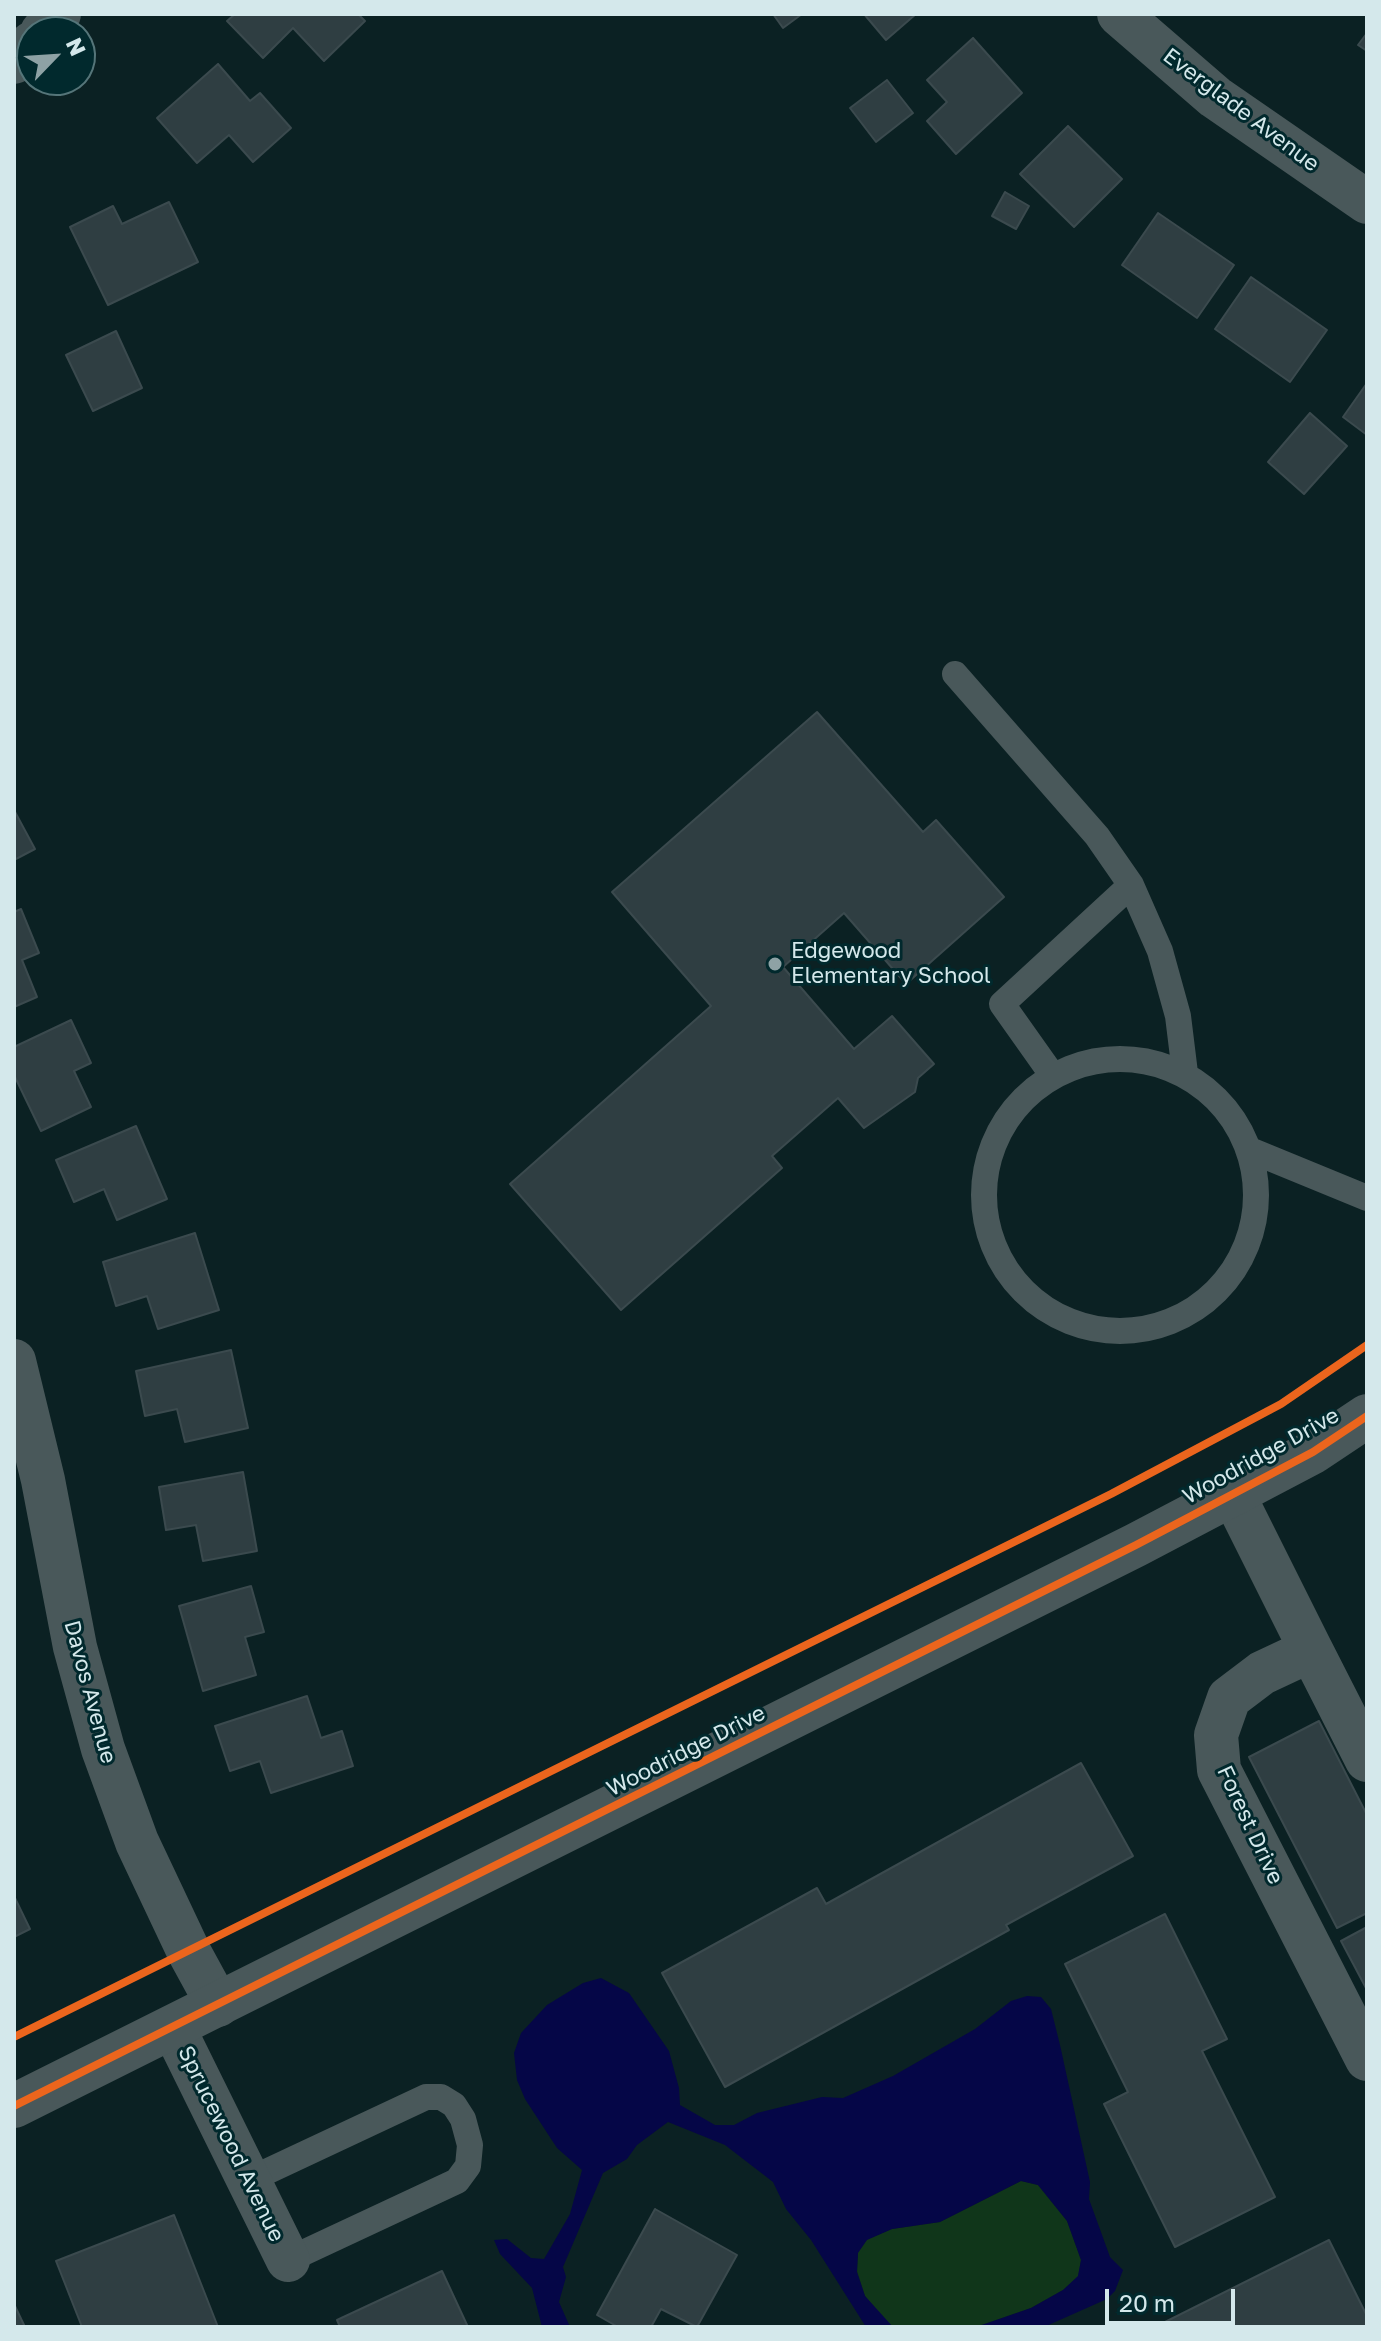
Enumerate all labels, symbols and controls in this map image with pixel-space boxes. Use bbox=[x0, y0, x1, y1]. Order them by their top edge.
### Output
north arrow bbox=[16, 16, 96, 96]
text: N bbox=[61, 33, 92, 60]
street label: Everglade Avenue bbox=[1158, 43, 1324, 177]
place label: Edgewood Elementary School bbox=[791, 938, 991, 990]
marker: Edgewood Elementary School bbox=[766, 955, 784, 973]
street label: Woodridge Drive bbox=[1178, 1402, 1344, 1510]
street label: Davos Avenue bbox=[58, 1617, 122, 1767]
street label: Woodridge Drive bbox=[602, 1700, 770, 1802]
street label: Forest Drive bbox=[1211, 1762, 1289, 1888]
street label: Sprucewood Avenue bbox=[172, 2042, 290, 2246]
scale bar bbox=[1109, 2273, 1239, 2323]
text: 20 m bbox=[1119, 2288, 1175, 2317]

